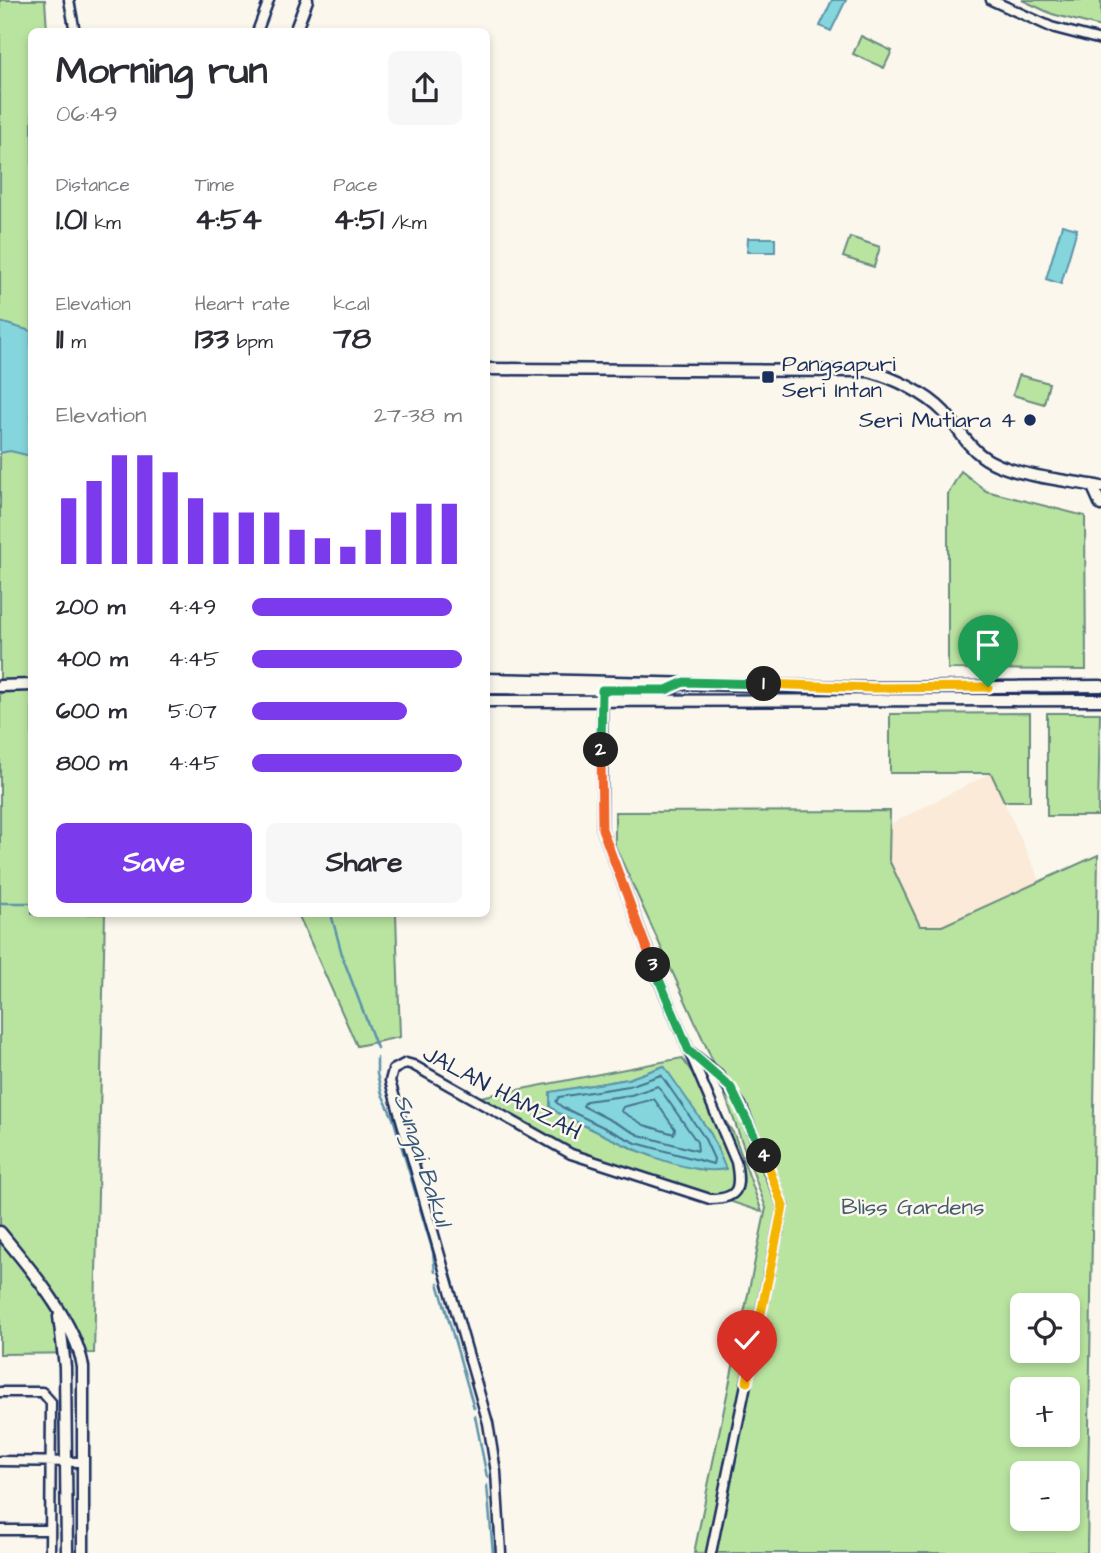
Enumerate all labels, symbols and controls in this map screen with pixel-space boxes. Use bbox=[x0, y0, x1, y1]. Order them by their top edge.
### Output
text: Morning run bbox=[56, 46, 268, 98]
button: share bbox=[388, 51, 462, 125]
text: 06:49 bbox=[56, 98, 118, 130]
text: Distance bbox=[56, 172, 130, 199]
text: Time bbox=[195, 172, 234, 199]
text: Pace bbox=[333, 172, 377, 199]
text: 1.01 bbox=[56, 199, 87, 241]
text: 4:54 bbox=[195, 199, 262, 241]
text: 4:51 bbox=[333, 199, 384, 241]
text: km bbox=[87, 210, 121, 237]
text: /km bbox=[384, 210, 427, 237]
text: Elevation bbox=[56, 291, 131, 318]
text: Heart rate bbox=[195, 291, 290, 318]
text: kcal bbox=[333, 291, 370, 318]
text: 11 bbox=[56, 318, 64, 360]
text: 133 bbox=[195, 318, 229, 360]
text: 78 bbox=[333, 318, 371, 360]
text: m bbox=[64, 329, 86, 356]
text: bpm bbox=[229, 329, 273, 356]
place label: Pangsapuri Seri Intan bbox=[782, 348, 896, 406]
marker: Pangsapuri Seri Intan bbox=[760, 369, 776, 385]
text: Elevation bbox=[56, 399, 147, 431]
text: 27–38 m bbox=[374, 399, 462, 431]
place label: Seri Mutiara 4 bbox=[859, 404, 1016, 436]
marker: Seri Mutiara 4 bbox=[1022, 412, 1038, 428]
text: 200 m bbox=[56, 591, 125, 623]
text: 4:49 bbox=[168, 591, 216, 623]
pin bbox=[958, 615, 1018, 687]
icon: arrive bbox=[969, 626, 1007, 664]
text: 400 m bbox=[56, 643, 128, 675]
text: 4:45 bbox=[168, 643, 219, 675]
pin: 1 bbox=[746, 666, 782, 702]
text: 1 bbox=[762, 670, 765, 697]
text: 600 m bbox=[56, 695, 127, 727]
text: 5:07 bbox=[168, 695, 217, 727]
pin: 2 bbox=[584, 732, 618, 768]
text: 2 bbox=[595, 736, 606, 763]
text: 800 m bbox=[56, 747, 127, 779]
text: 4:45 bbox=[168, 747, 219, 779]
button: Save bbox=[56, 823, 252, 903]
button: Share bbox=[266, 823, 462, 903]
pin: 3 bbox=[636, 948, 670, 982]
text: 3 bbox=[648, 951, 657, 978]
street label: JALAN HAMZAH bbox=[417, 1038, 587, 1148]
water label: Sungai Bakul bbox=[384, 1089, 460, 1234]
pin: 4 bbox=[746, 1138, 782, 1174]
text: 4 bbox=[757, 1142, 770, 1169]
park label: Bliss Gardens bbox=[841, 1191, 985, 1223]
map controls bbox=[1010, 1293, 1080, 1531]
button: locate bbox=[1010, 1293, 1080, 1363]
pin bbox=[717, 1310, 777, 1382]
icon: check bbox=[728, 1321, 766, 1359]
button: + bbox=[1010, 1377, 1080, 1447]
button: − bbox=[1010, 1461, 1080, 1531]

